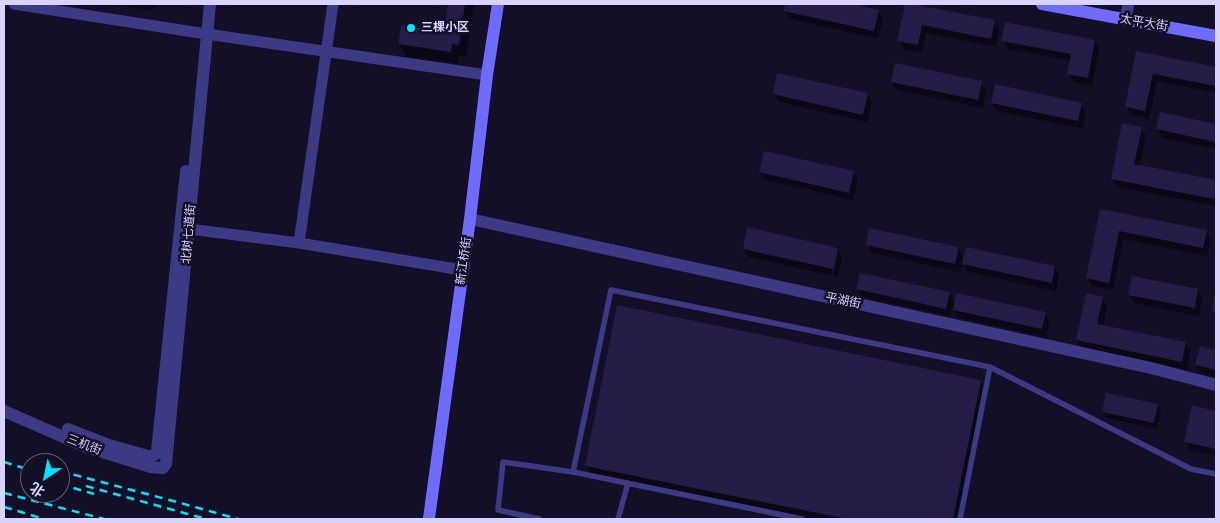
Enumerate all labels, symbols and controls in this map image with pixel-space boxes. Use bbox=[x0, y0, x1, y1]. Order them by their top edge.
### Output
street label: 太平大街 bbox=[1119, 12, 1169, 34]
place label: 三棵小区 bbox=[421, 21, 469, 35]
marker: 三棵小区 bbox=[405, 22, 417, 34]
street label: 北树七道街 bbox=[179, 203, 199, 265]
street label: 新江桥街 bbox=[454, 236, 474, 286]
street label: 平湖街 bbox=[824, 290, 862, 312]
street label: 三机街 bbox=[65, 432, 103, 458]
north arrow bbox=[20, 453, 70, 503]
text: 北 bbox=[27, 479, 47, 500]

